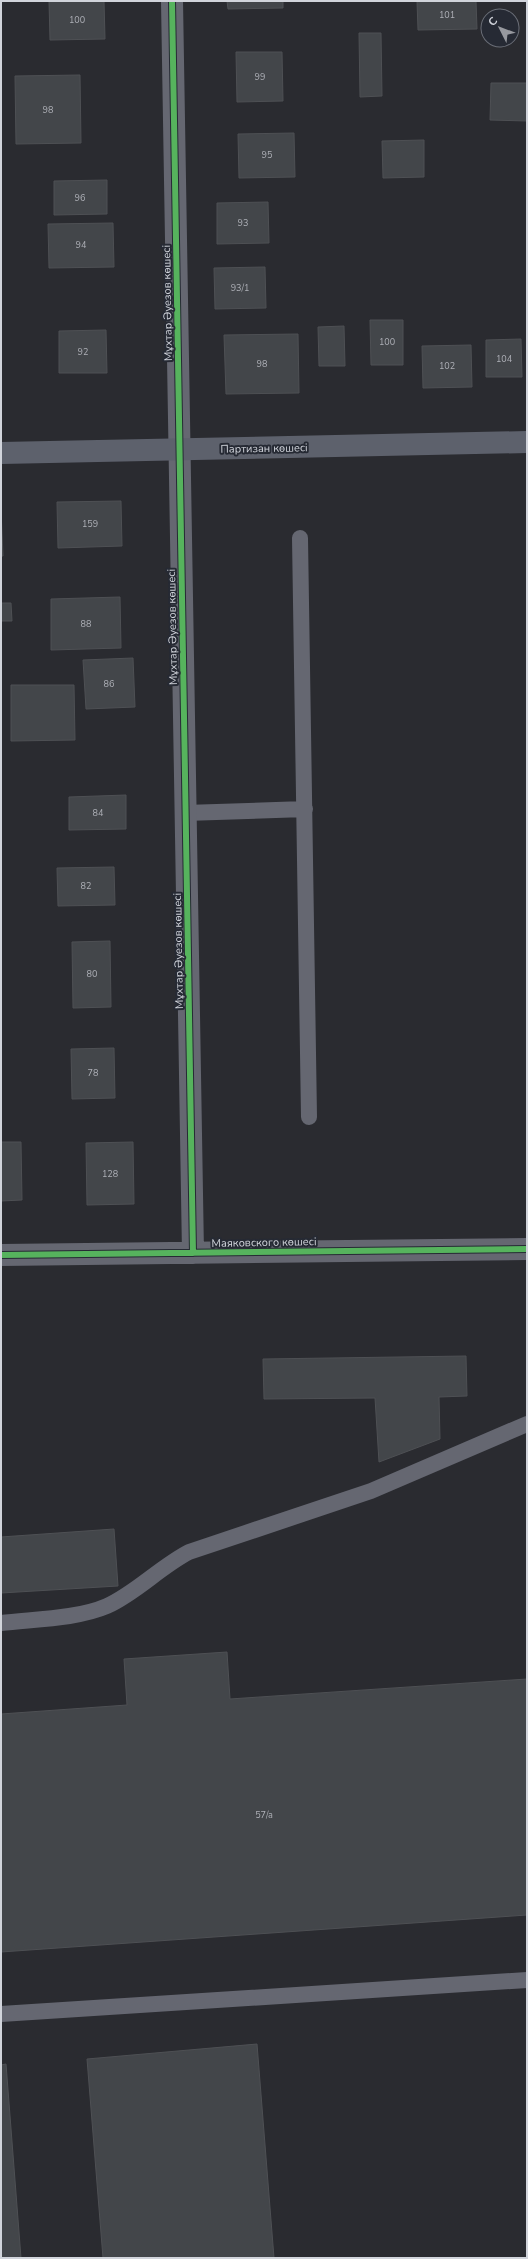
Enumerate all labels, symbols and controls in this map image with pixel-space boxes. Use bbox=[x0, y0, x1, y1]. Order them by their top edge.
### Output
north arrow bbox=[480, 8, 520, 48]
house number: 101 bbox=[439, 9, 455, 21]
text: С bbox=[485, 13, 501, 29]
house number: 100 bbox=[69, 14, 85, 26]
house number: 99 bbox=[255, 71, 265, 83]
house number: 98 bbox=[43, 104, 53, 116]
house number: 95 bbox=[262, 149, 272, 161]
house number: 96 bbox=[75, 192, 85, 204]
house number: 93 bbox=[238, 217, 248, 229]
house number: 94 bbox=[76, 239, 87, 251]
street label: Мұхтар Әуезов көшесі bbox=[159, 245, 176, 361]
house number: 93/1 bbox=[231, 282, 249, 294]
house number: 100 bbox=[379, 336, 395, 348]
house number: 92 bbox=[78, 346, 88, 358]
house number: 104 bbox=[496, 353, 513, 365]
house number: 98 bbox=[257, 358, 267, 370]
house number: 102 bbox=[439, 360, 455, 372]
street label: Партизан көшесі bbox=[220, 440, 308, 457]
house number: 159 bbox=[82, 518, 98, 530]
street label: Мұхтар Әуезов көшесі bbox=[164, 569, 181, 685]
house number: 88 bbox=[81, 618, 91, 630]
house number: 86 bbox=[104, 678, 114, 690]
house number: 84 bbox=[93, 807, 104, 819]
house number: 82 bbox=[81, 880, 91, 892]
street label: Мұхтар Әуезов көшесі bbox=[170, 893, 187, 1009]
house number: 80 bbox=[87, 968, 97, 980]
house number: 78 bbox=[88, 1067, 98, 1079]
house number: 128 bbox=[102, 1168, 118, 1180]
street label: Маяковского көшесі bbox=[211, 1234, 317, 1251]
house number: 57/а bbox=[255, 1809, 273, 1821]

